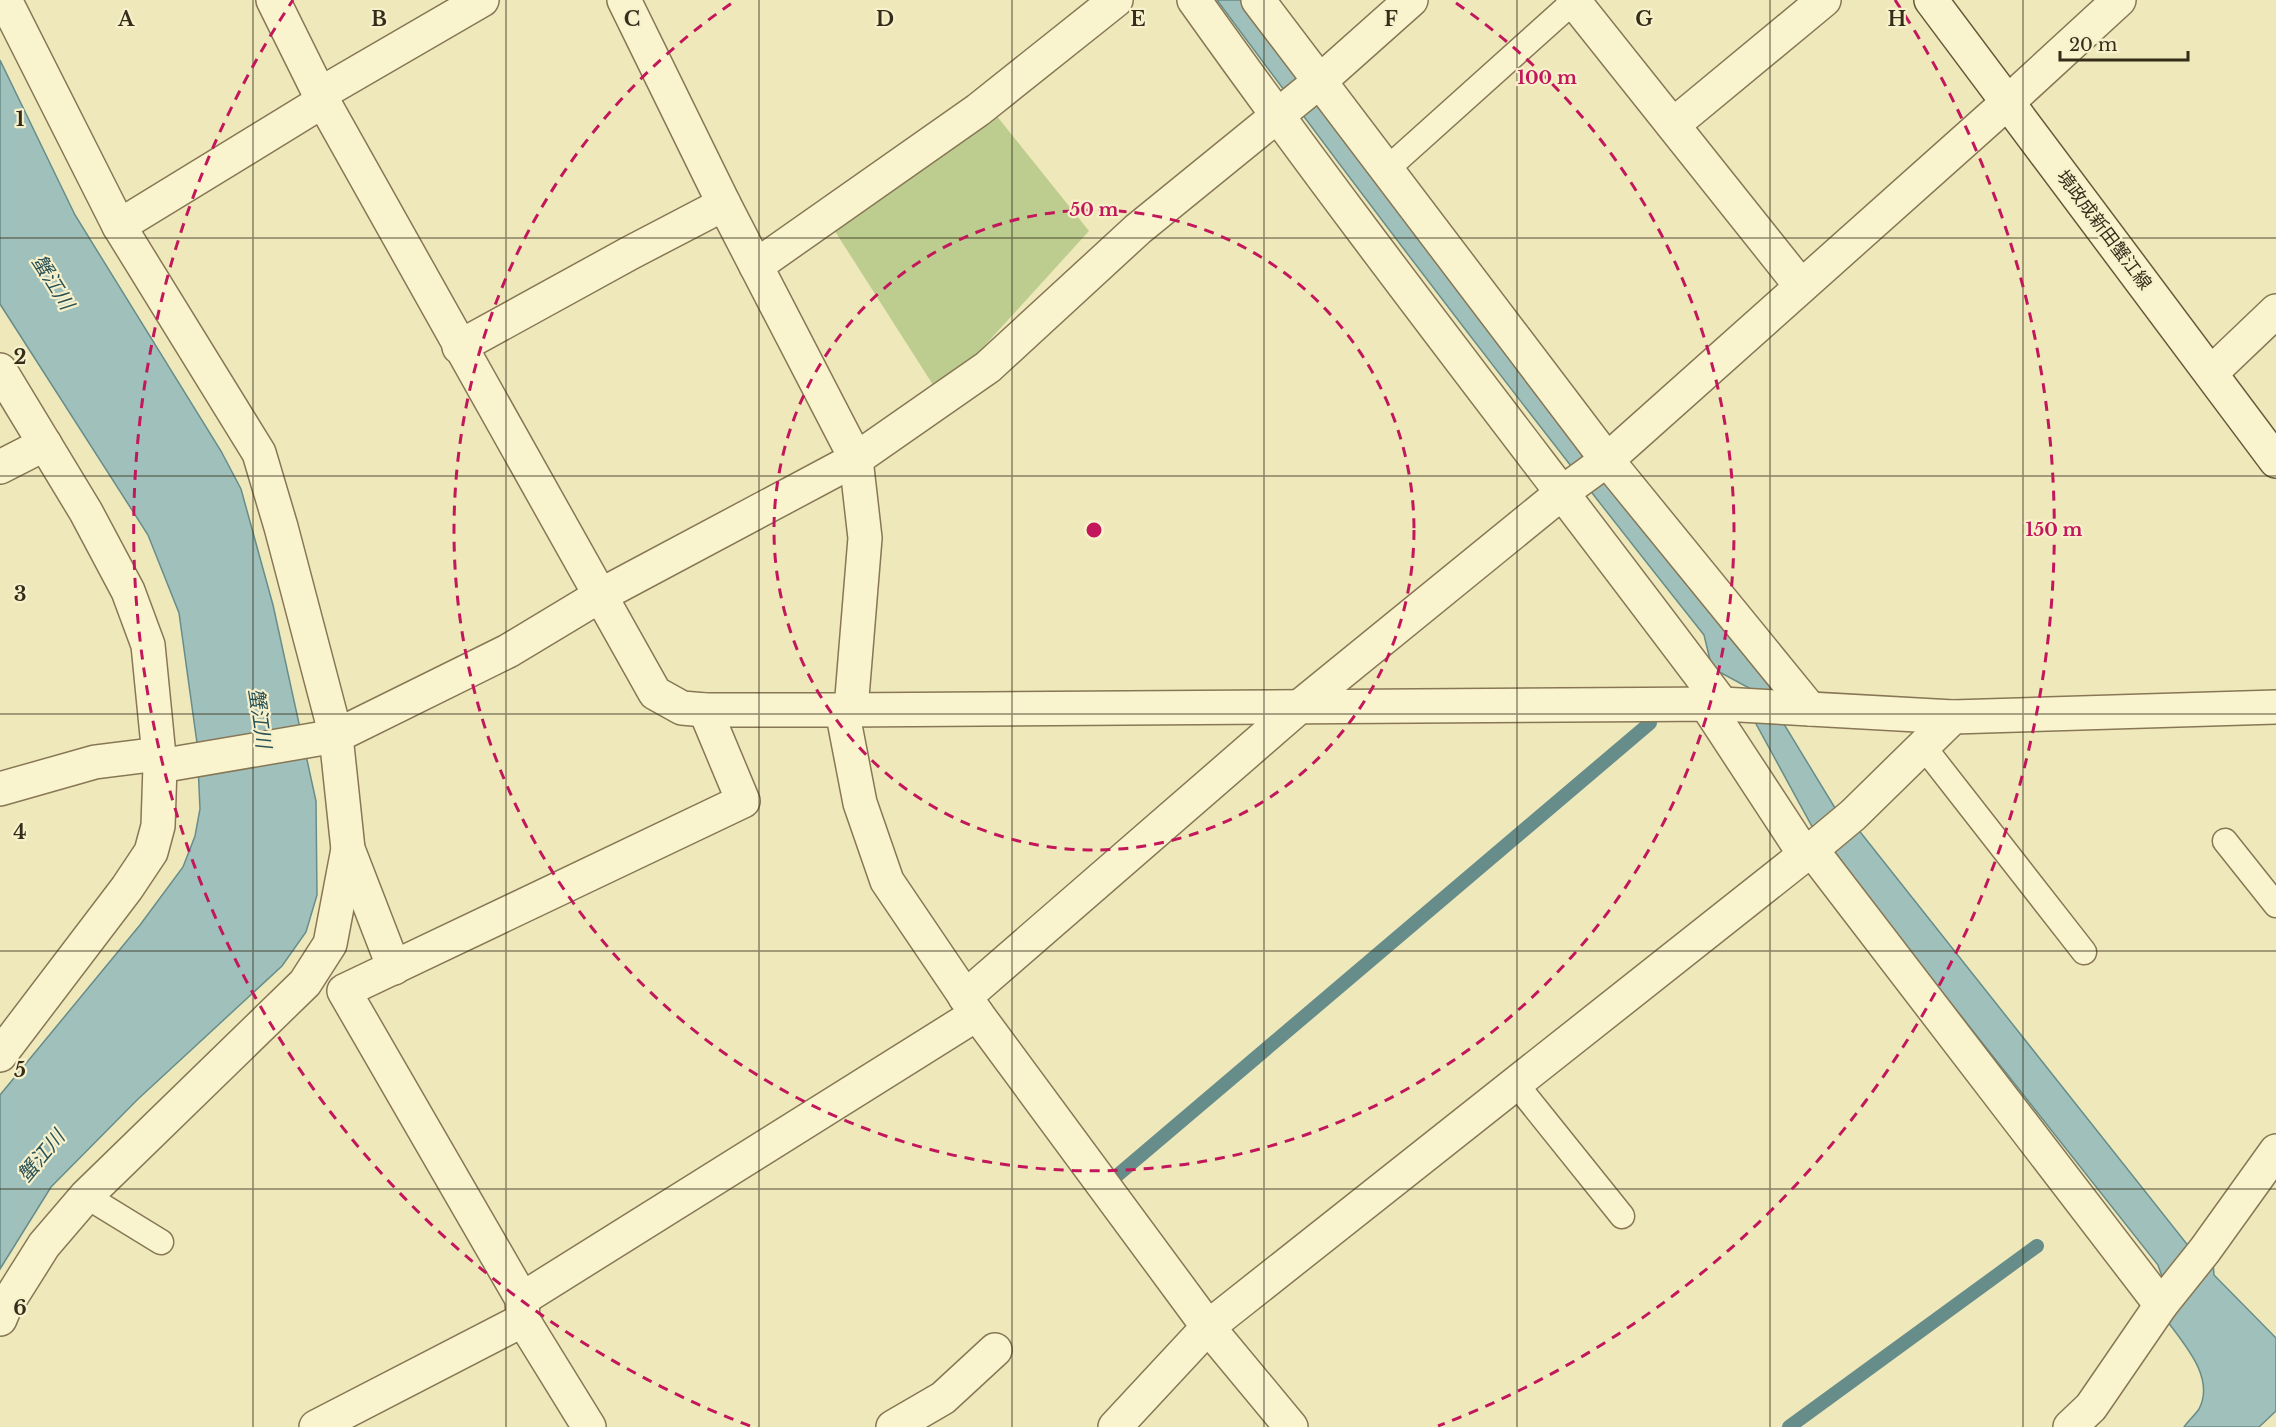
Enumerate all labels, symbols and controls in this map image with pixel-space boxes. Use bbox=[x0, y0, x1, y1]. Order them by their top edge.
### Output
text: A bbox=[117, 7, 135, 31]
text: B bbox=[371, 7, 387, 31]
text: C bbox=[624, 7, 640, 31]
text: D bbox=[876, 7, 894, 31]
text: E bbox=[1130, 7, 1146, 31]
text: F bbox=[1384, 7, 1398, 31]
text: G bbox=[1635, 7, 1653, 31]
text: H bbox=[1888, 7, 1907, 31]
scale bar bbox=[2060, 24, 2188, 62]
text: 20 m bbox=[2069, 34, 2117, 56]
text: 100 m bbox=[1517, 67, 1577, 89]
text: 1 bbox=[16, 107, 25, 131]
street label: 境政成新田蟹江線 bbox=[2052, 166, 2156, 294]
text: 50 m bbox=[1070, 199, 1119, 221]
water label: 蟹江川 bbox=[27, 250, 80, 315]
text: 2 bbox=[13, 345, 27, 369]
text: 150 m bbox=[2026, 519, 2083, 541]
centre of rings bbox=[1084, 520, 1104, 540]
text: 3 bbox=[14, 582, 26, 606]
water label: 蟹江川 bbox=[244, 687, 276, 751]
text: 4 bbox=[13, 820, 27, 844]
text: 5 bbox=[14, 1058, 26, 1082]
water label: 蟹江川 bbox=[13, 1124, 71, 1187]
text: 6 bbox=[13, 1296, 27, 1320]

